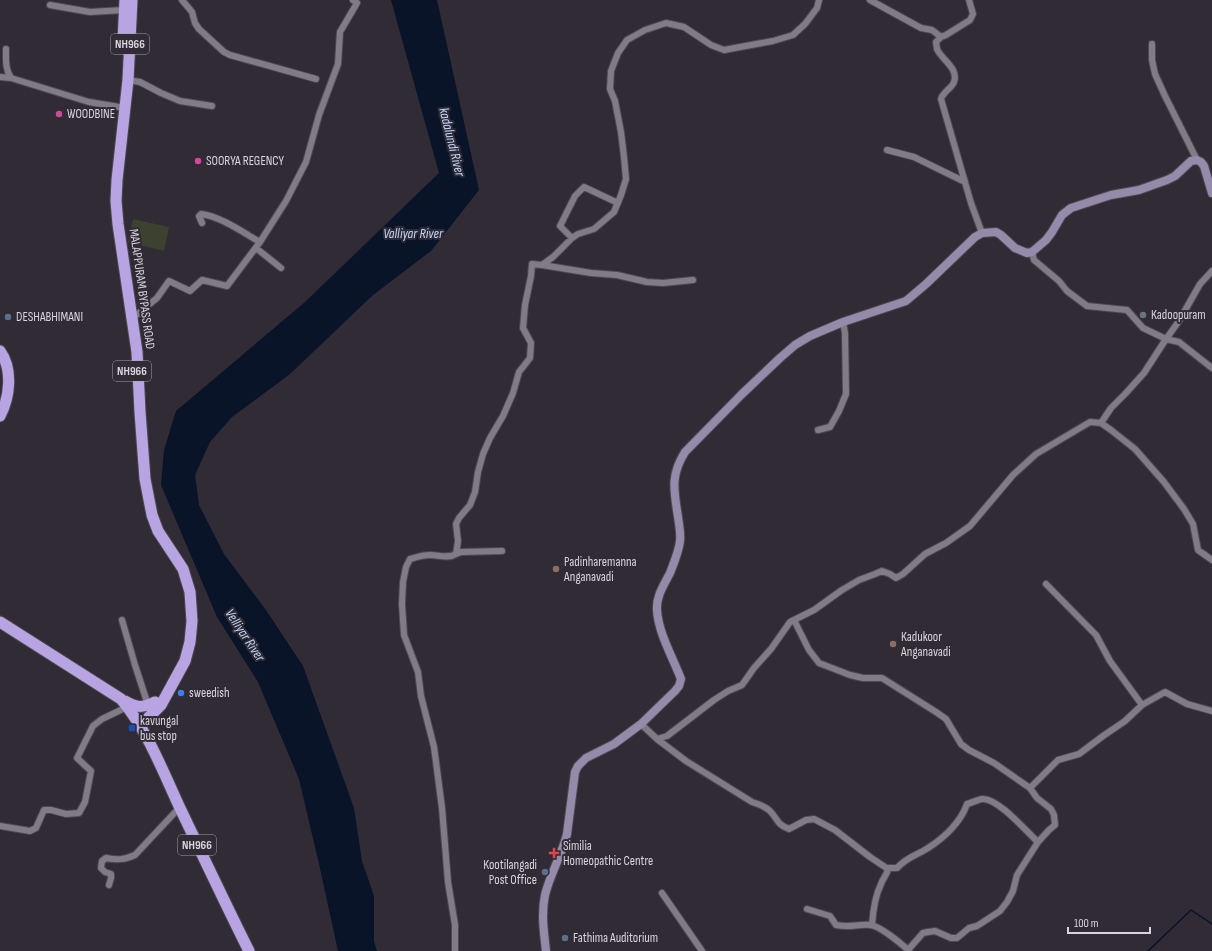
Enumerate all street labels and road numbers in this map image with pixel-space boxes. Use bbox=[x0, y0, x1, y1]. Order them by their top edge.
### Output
road number: NH966 bbox=[111, 34, 149, 54]
street label: MALAPPURAM BYPASS ROAD bbox=[126, 228, 158, 350]
road number: NH966 bbox=[113, 361, 151, 381]
road number: NH966 bbox=[178, 835, 216, 855]

